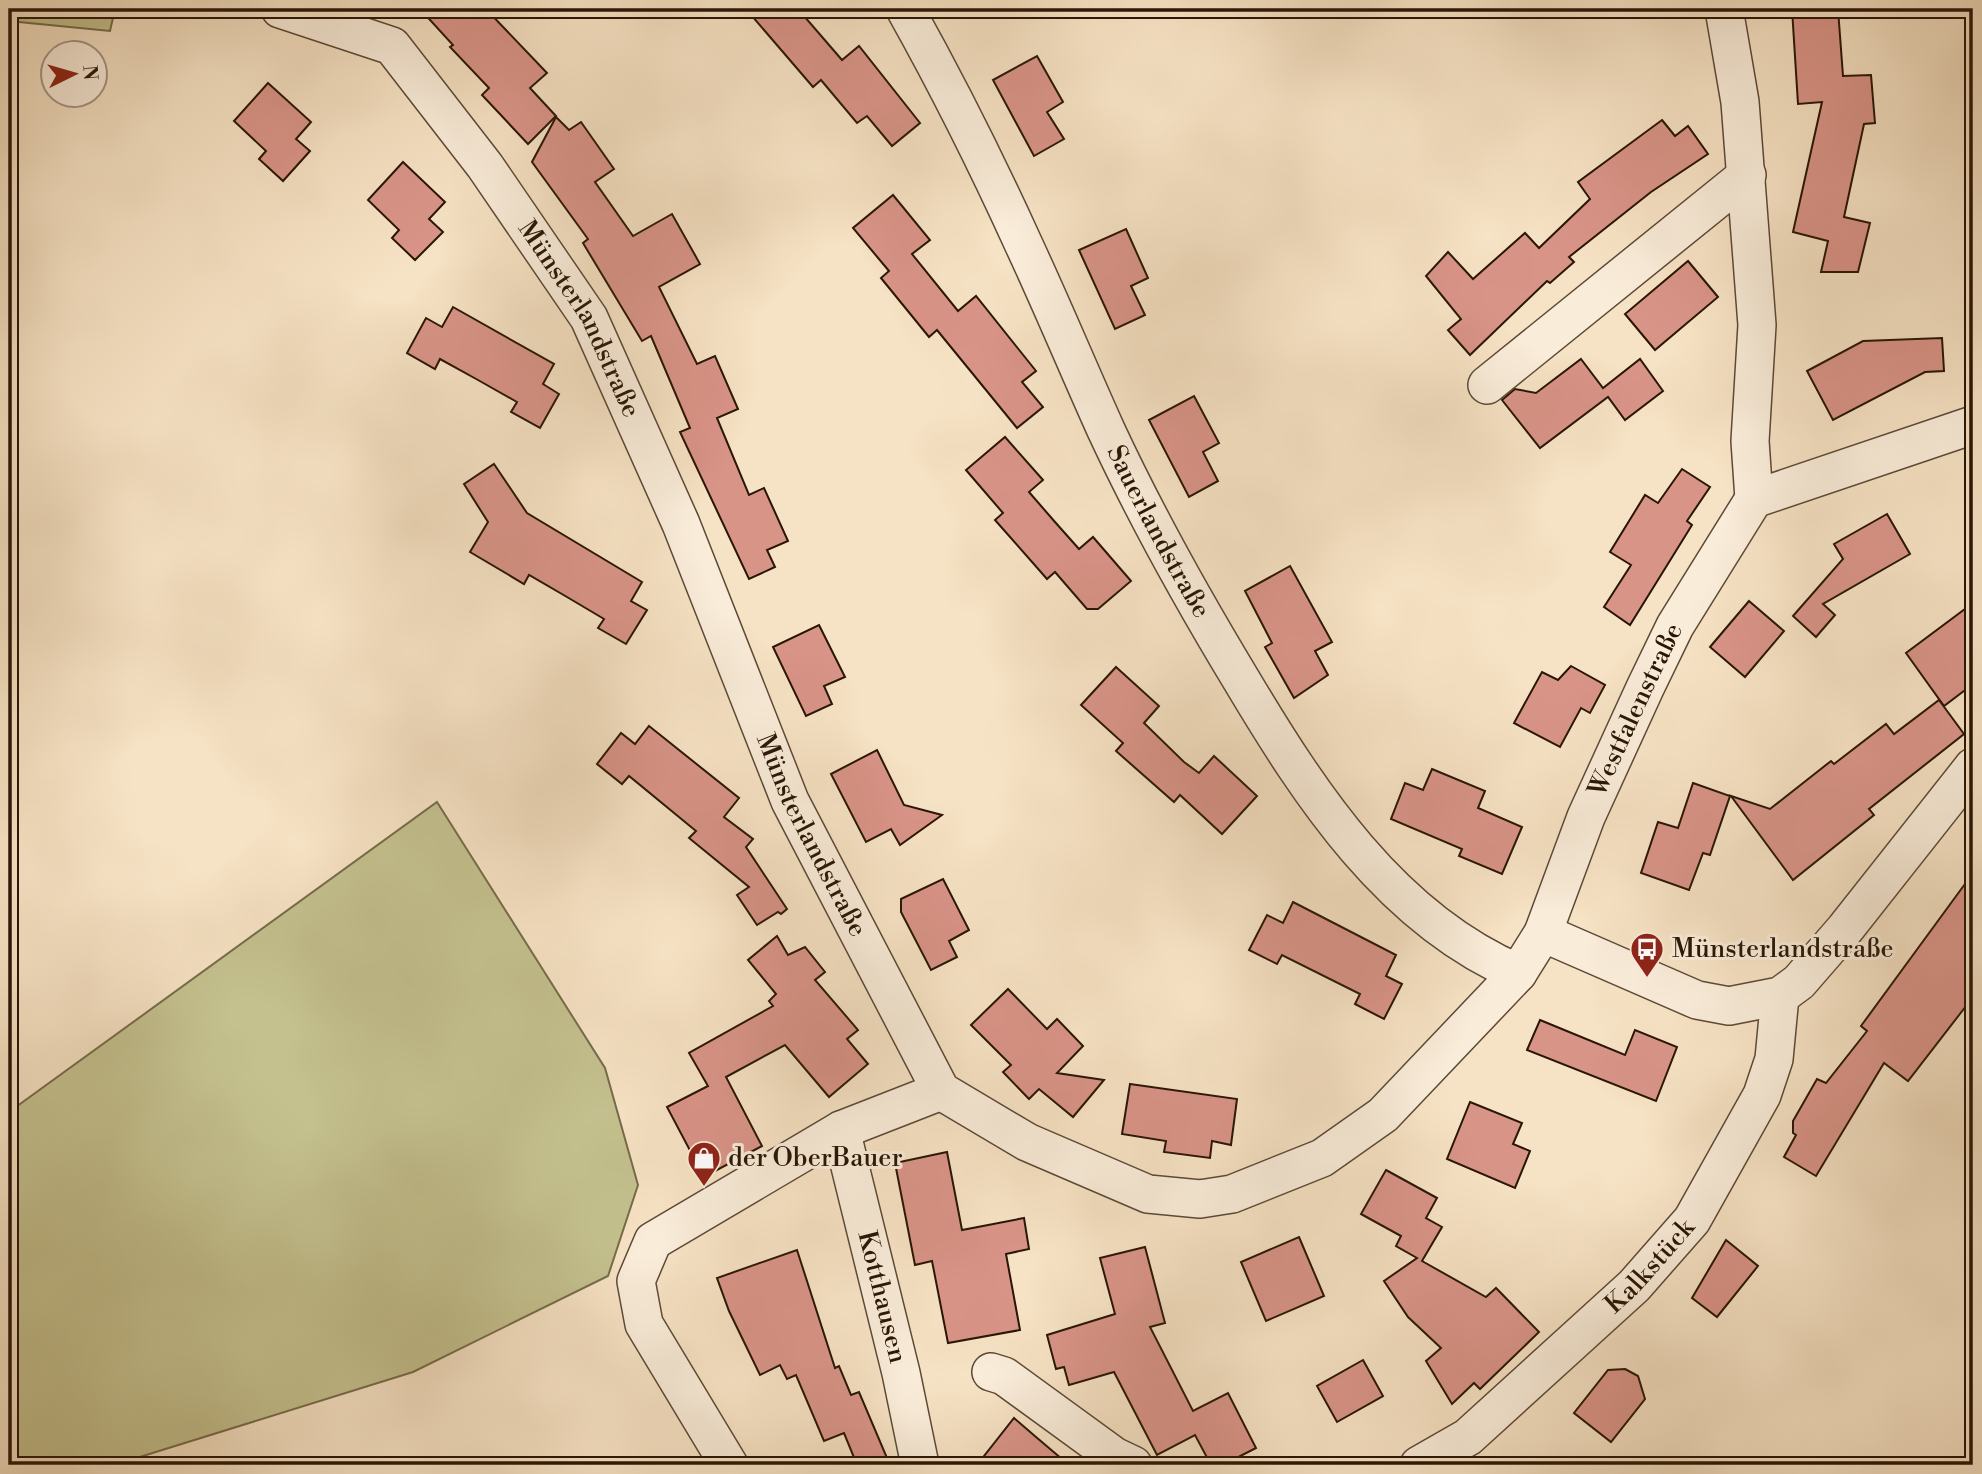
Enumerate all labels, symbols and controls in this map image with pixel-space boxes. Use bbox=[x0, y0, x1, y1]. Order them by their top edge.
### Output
north arrow bbox=[38, 38, 108, 108]
text: N bbox=[77, 64, 103, 81]
street label: Münsterlandstraße bbox=[511, 214, 647, 422]
street label: Sauerlandstraße bbox=[1100, 440, 1217, 624]
street label: Westfalenstraße bbox=[1581, 618, 1690, 802]
street label: Münsterlandstraße bbox=[749, 729, 874, 942]
bus stop icon: Münsterlandstraße bbox=[1628, 930, 1666, 979]
place label: Münsterlandstraße bbox=[1672, 933, 1894, 965]
shop icon: der OberBauer bbox=[685, 1139, 723, 1188]
place label: der OberBauer bbox=[728, 1142, 903, 1174]
street label: Kalkstück bbox=[1598, 1211, 1702, 1321]
street label: Kotthausen bbox=[850, 1227, 914, 1367]

